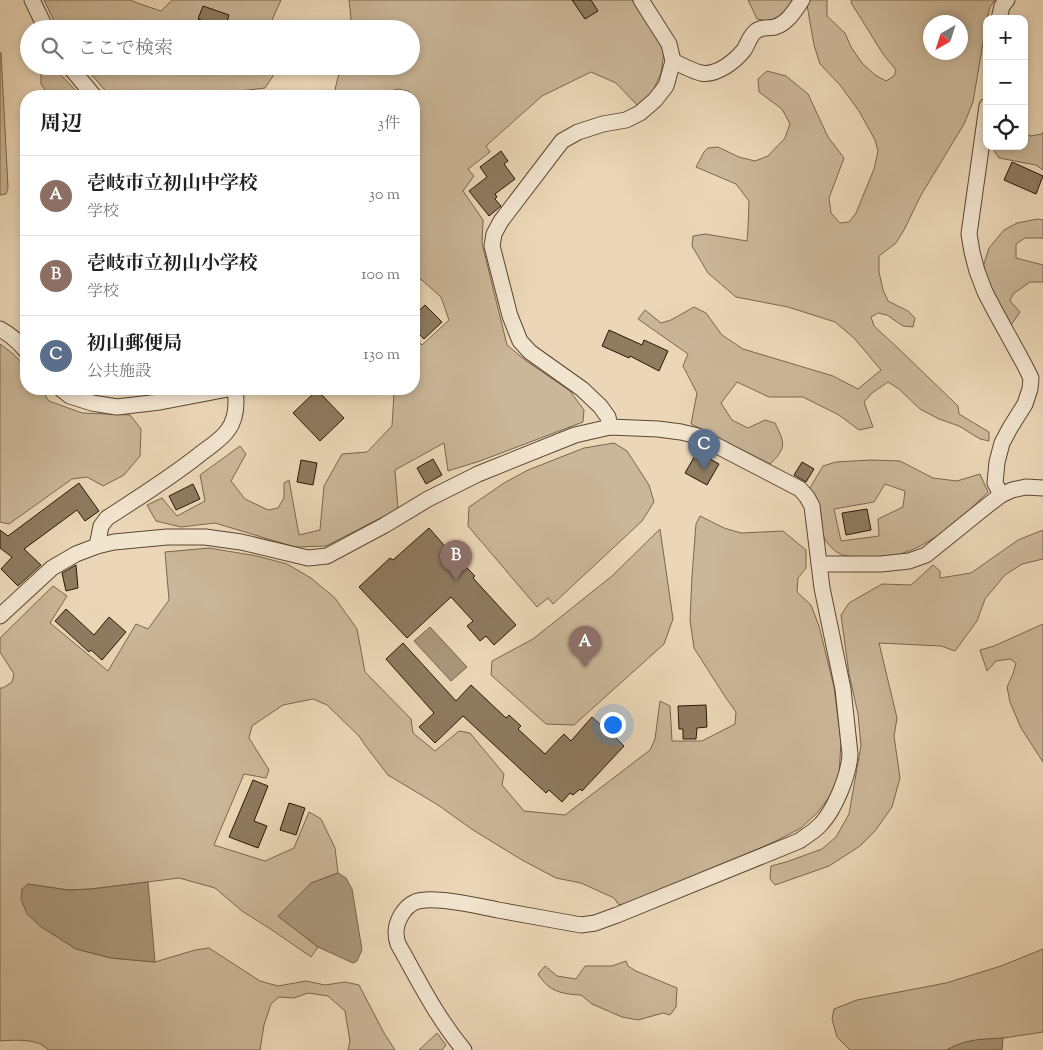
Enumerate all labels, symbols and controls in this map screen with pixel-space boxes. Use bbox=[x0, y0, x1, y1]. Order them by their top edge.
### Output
north arrow bbox=[923, 15, 968, 60]
map controls bbox=[983, 15, 1028, 150]
button: + bbox=[983, 15, 1028, 60]
search box bbox=[20, 20, 420, 75]
icon: search bbox=[38, 34, 66, 62]
text: ここで検索 bbox=[78, 36, 173, 63]
button: − bbox=[983, 60, 1028, 105]
button: locate bbox=[983, 105, 1028, 150]
text: 周辺 bbox=[40, 110, 82, 140]
text: 3件 bbox=[378, 113, 400, 136]
text: 壱岐市立初山中学校 bbox=[87, 171, 258, 198]
text: A bbox=[50, 184, 63, 207]
text: 30 m bbox=[369, 184, 400, 207]
text: 学校 bbox=[87, 201, 119, 224]
text: 壱岐市立初山小学校 bbox=[87, 251, 258, 278]
text: B bbox=[51, 264, 61, 287]
text: 100 m bbox=[361, 264, 400, 287]
text: 学校 bbox=[87, 281, 119, 304]
text: 初山郵便局 bbox=[87, 331, 182, 358]
text: C bbox=[50, 344, 62, 367]
text: 130 m bbox=[363, 344, 400, 367]
text: 公共施設 bbox=[87, 361, 151, 384]
pin: C bbox=[688, 429, 720, 470]
pin: B bbox=[440, 540, 472, 581]
pin: A bbox=[569, 626, 601, 667]
your location bbox=[600, 712, 626, 738]

